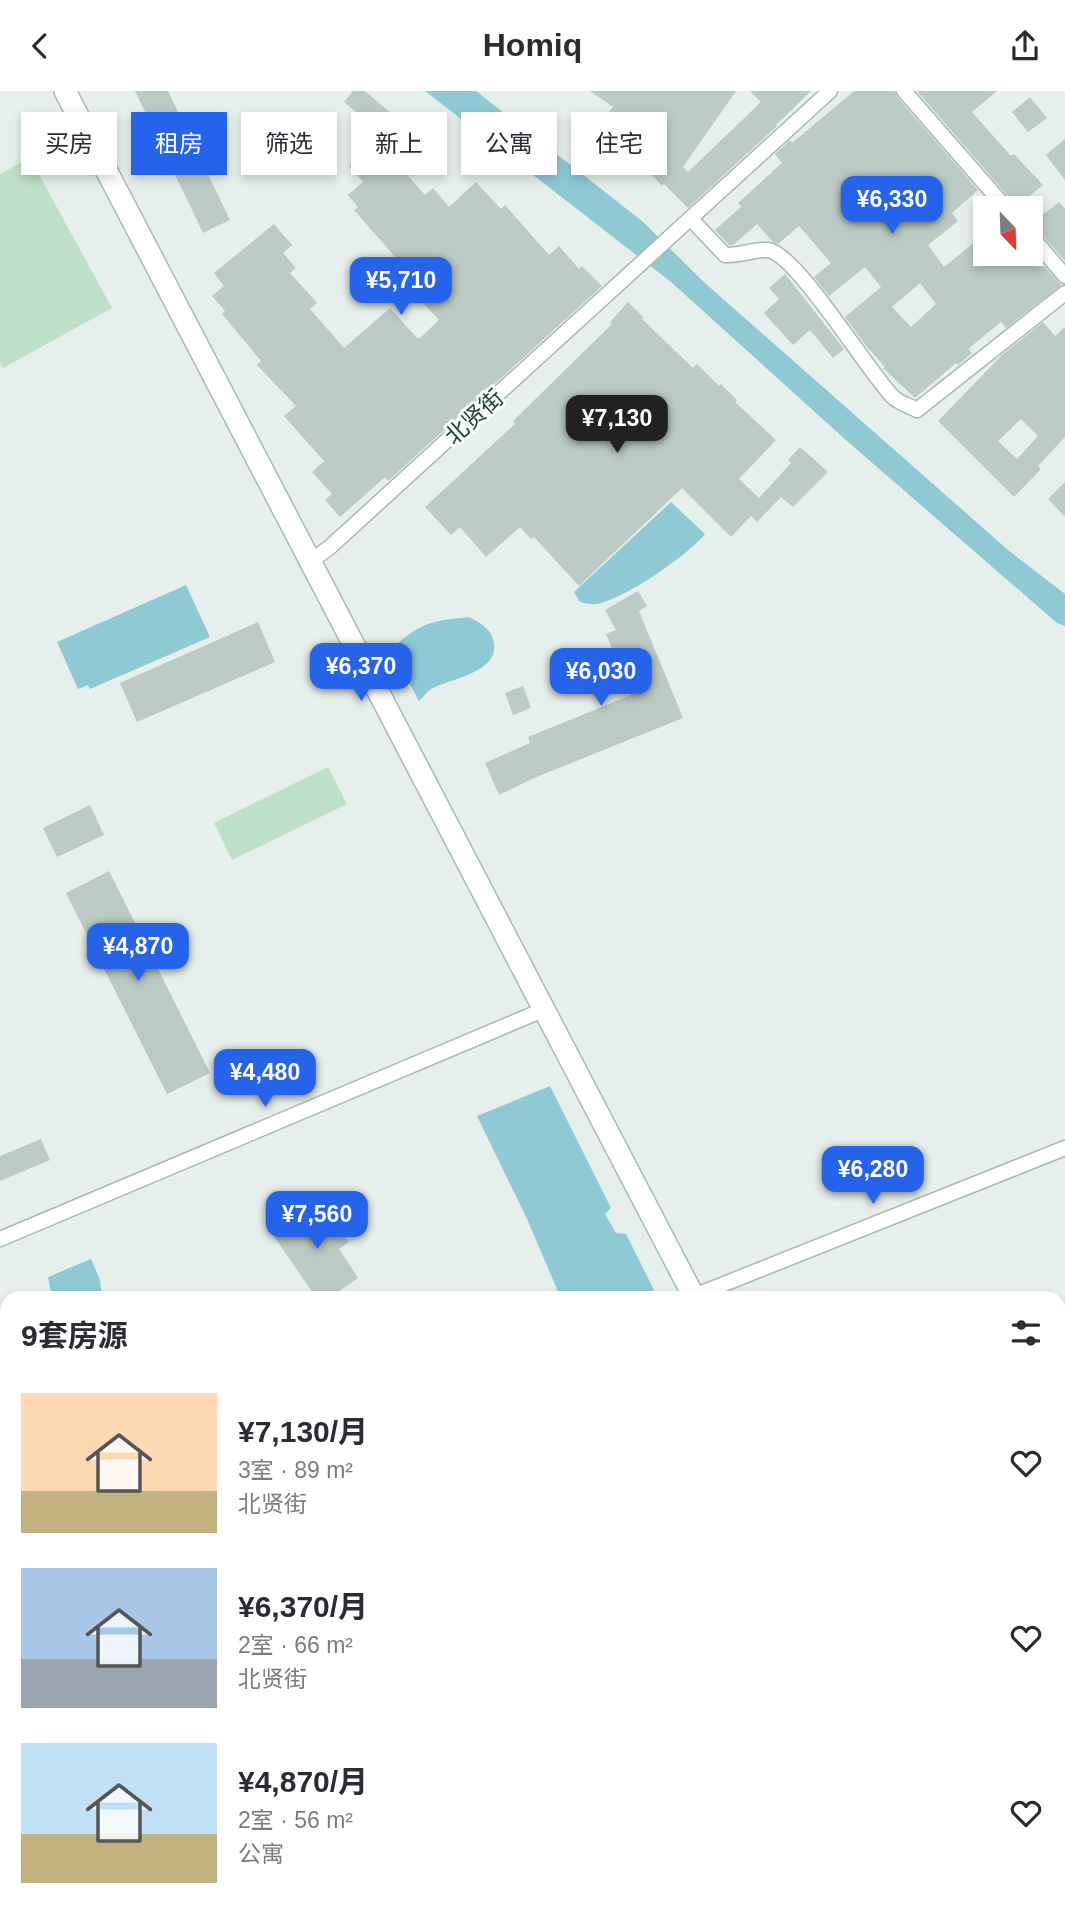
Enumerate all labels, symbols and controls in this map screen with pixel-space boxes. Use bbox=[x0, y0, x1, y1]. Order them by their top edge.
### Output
icon: back bbox=[21, 27, 59, 65]
text: Homiq bbox=[483, 27, 582, 63]
icon: share bbox=[1006, 27, 1044, 65]
chip: 买房 bbox=[21, 112, 117, 175]
chip: 租房 bbox=[131, 112, 227, 175]
chip: 筛选 bbox=[241, 112, 337, 175]
chip: 新上 bbox=[351, 112, 447, 175]
chip: 公寓 bbox=[461, 112, 557, 175]
chip: 住宅 bbox=[571, 112, 667, 175]
pin: ¥6,330 bbox=[835, 177, 949, 236]
text: ¥6,330 bbox=[857, 186, 927, 212]
north arrow bbox=[973, 196, 1043, 266]
map controls bbox=[973, 196, 1043, 266]
pin: ¥5,710 bbox=[344, 257, 458, 317]
text: ¥5,710 bbox=[366, 267, 436, 293]
street label: 北贤街 bbox=[440, 384, 508, 450]
pin: ¥7,130 bbox=[560, 395, 674, 455]
text: ¥7,130 bbox=[582, 405, 652, 431]
pin: ¥6,370 bbox=[304, 643, 418, 703]
pin: ¥6,030 bbox=[544, 649, 658, 708]
text: ¥6,370 bbox=[326, 653, 396, 679]
text: ¥6,030 bbox=[566, 658, 636, 684]
pin: ¥4,870 bbox=[81, 923, 195, 983]
text: ¥4,870 bbox=[103, 933, 173, 959]
pin: ¥4,480 bbox=[208, 1049, 322, 1109]
text: ¥4,480 bbox=[230, 1059, 300, 1085]
pin: ¥6,280 bbox=[816, 1147, 930, 1206]
text: ¥6,280 bbox=[838, 1156, 908, 1182]
pin: ¥7,560 bbox=[260, 1191, 374, 1251]
text: ¥7,560 bbox=[282, 1201, 352, 1227]
icon: filters bbox=[1007, 1314, 1045, 1352]
text: 9套房源 bbox=[21, 1319, 128, 1352]
text: ¥7,130/月 bbox=[238, 1415, 368, 1448]
icon: home bbox=[77, 1421, 161, 1505]
icon: heart bbox=[1007, 1444, 1045, 1482]
text: 3室 · 89 m² bbox=[238, 1457, 353, 1483]
text: 北贤街 bbox=[238, 1491, 307, 1517]
text: ¥6,370/月 bbox=[238, 1590, 368, 1623]
icon: home bbox=[77, 1596, 161, 1680]
icon: heart bbox=[1007, 1619, 1045, 1657]
text: 2室 · 66 m² bbox=[238, 1632, 353, 1658]
text: 北贤街 bbox=[238, 1666, 307, 1692]
text: ¥4,870/月 bbox=[238, 1765, 368, 1798]
icon: home bbox=[77, 1771, 161, 1855]
icon: heart bbox=[1007, 1794, 1045, 1832]
text: 2室 · 56 m² bbox=[238, 1807, 353, 1833]
text: 公寓 bbox=[238, 1841, 284, 1867]

